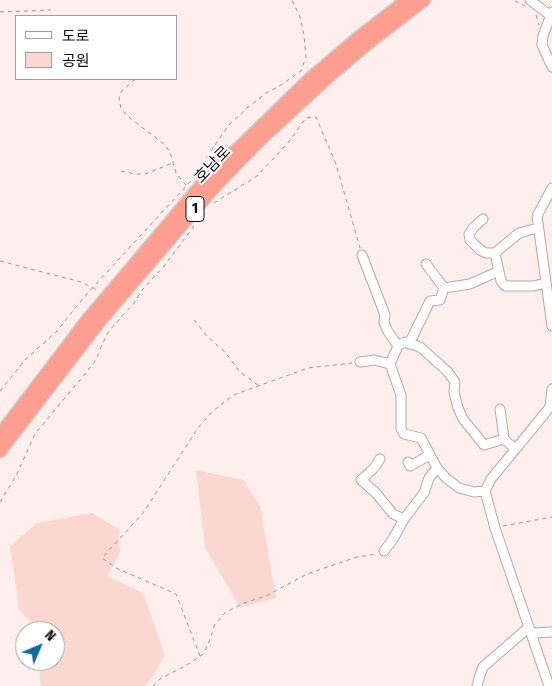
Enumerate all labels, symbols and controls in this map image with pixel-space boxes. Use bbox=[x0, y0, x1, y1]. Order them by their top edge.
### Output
legend bbox=[15, 15, 178, 80]
text: 도로 bbox=[62, 27, 90, 45]
text: 공원 bbox=[62, 52, 90, 70]
street label: 호남로 bbox=[191, 142, 235, 188]
road number: 1 bbox=[186, 196, 204, 222]
north arrow bbox=[15, 621, 65, 671]
text: N bbox=[41, 627, 59, 645]

